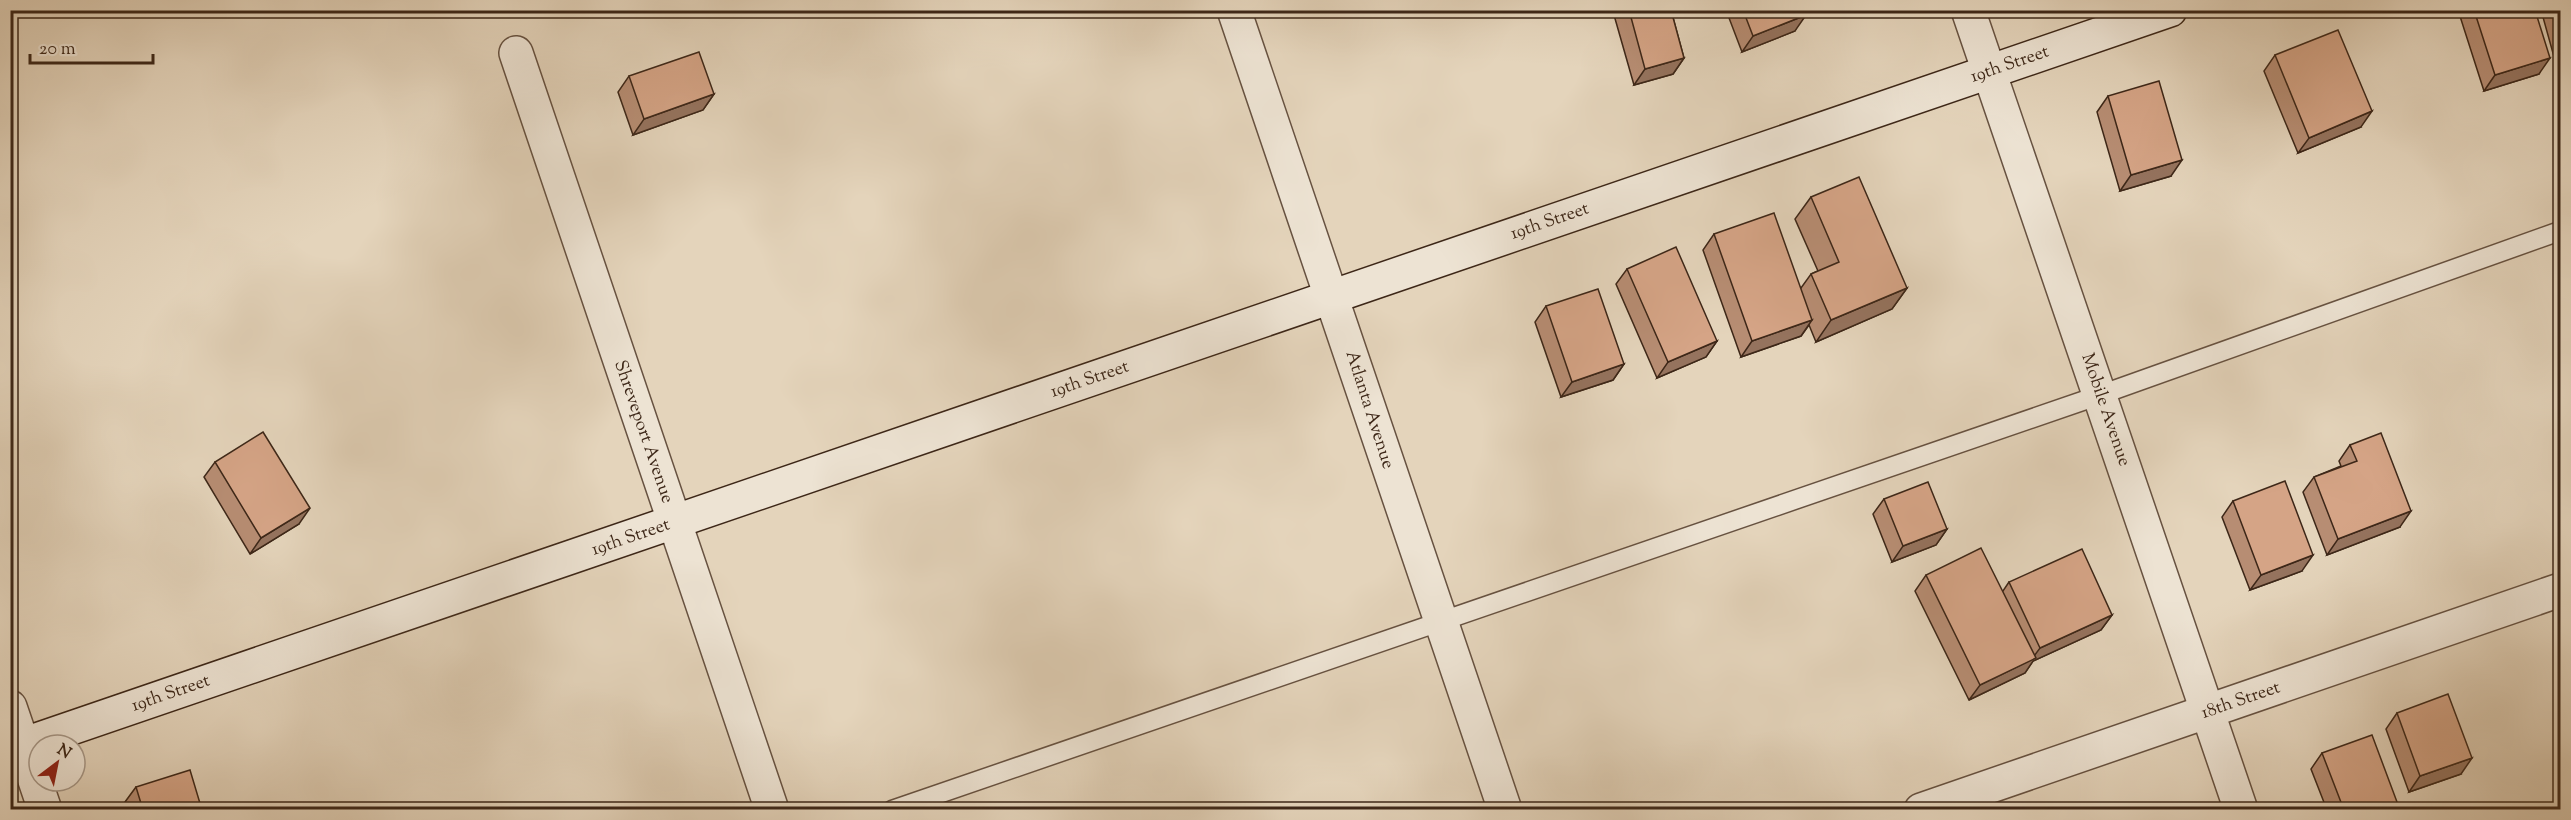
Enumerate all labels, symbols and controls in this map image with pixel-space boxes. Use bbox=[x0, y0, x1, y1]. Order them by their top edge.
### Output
scale bar bbox=[30, 27, 153, 65]
text: 20 m bbox=[39, 37, 76, 63]
street label: 19th Street bbox=[1967, 39, 2053, 91]
street label: 19th Street bbox=[1507, 196, 1593, 248]
street label: Atlanta Avenue bbox=[1338, 348, 1400, 472]
street label: Mobile Avenue bbox=[2073, 350, 2137, 470]
street label: 19th Street bbox=[1047, 354, 1133, 406]
street label: Shreveport Avenue bbox=[606, 357, 680, 507]
street label: 19th Street bbox=[588, 512, 674, 564]
street label: 19th Street bbox=[128, 668, 214, 720]
street label: 18th Street bbox=[2198, 675, 2284, 727]
north arrow bbox=[27, 733, 87, 793]
text: N bbox=[52, 739, 75, 766]

